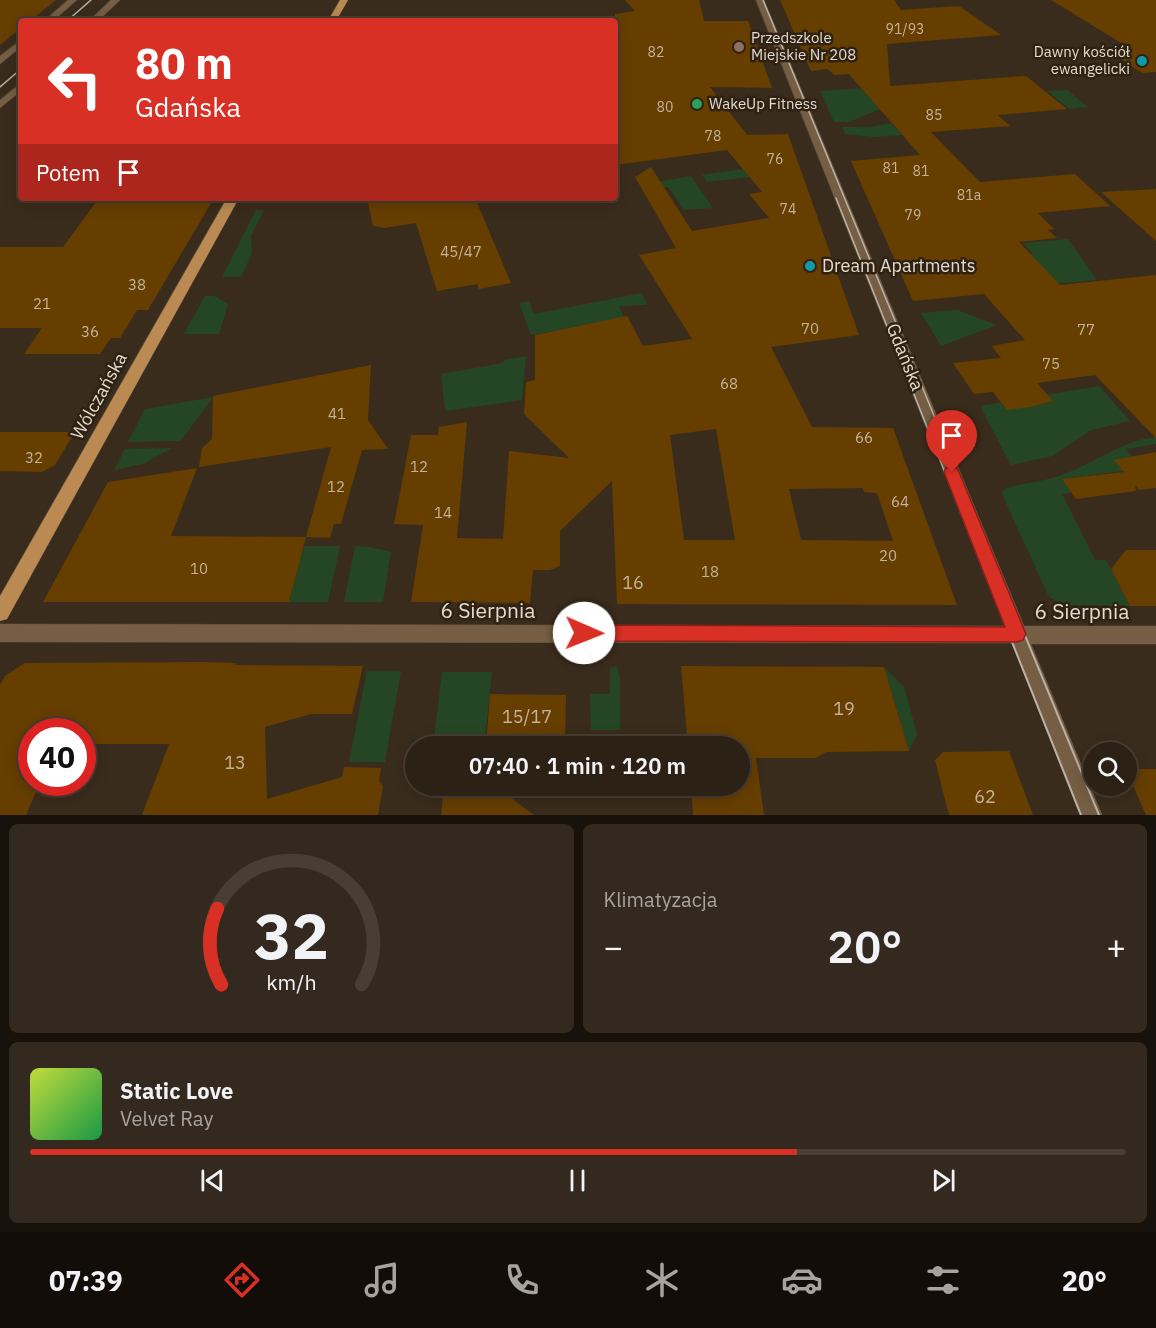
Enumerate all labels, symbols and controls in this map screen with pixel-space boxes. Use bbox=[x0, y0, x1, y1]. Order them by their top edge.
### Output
house number: 91/93 bbox=[886, 20, 924, 38]
place label: Przedszkole Miejskie Nr 208 bbox=[751, 28, 856, 64]
text: 80 m bbox=[135, 36, 233, 91]
marker: Przedszkole Miejskie Nr 208 bbox=[732, 40, 746, 54]
icon: left bbox=[36, 42, 114, 120]
place label: Dawny kościół ewangelicki bbox=[1034, 42, 1131, 78]
house number: 82 bbox=[648, 43, 664, 61]
marker: Dawny kościół ewangelicki bbox=[1135, 54, 1149, 68]
text: Gdańska bbox=[135, 89, 241, 124]
place label: WakeUp Fitness bbox=[709, 94, 817, 113]
marker: WakeUp Fitness bbox=[690, 97, 704, 111]
house number: 80 bbox=[657, 98, 673, 116]
house number: 85 bbox=[926, 106, 942, 124]
house number: 78 bbox=[705, 127, 721, 145]
house number: 76 bbox=[767, 150, 783, 168]
icon: arrive bbox=[112, 156, 145, 189]
text: Potem bbox=[36, 158, 100, 187]
house number: 81 bbox=[883, 159, 899, 177]
house number: 81 bbox=[913, 162, 929, 180]
house number: 81a bbox=[957, 186, 982, 204]
house number: 74 bbox=[780, 200, 796, 218]
house number: 79 bbox=[905, 206, 921, 224]
house number: 45/47 bbox=[440, 242, 482, 261]
place label: Dream Apartments bbox=[822, 254, 976, 277]
marker: Dream Apartments bbox=[803, 259, 817, 273]
house number: 38 bbox=[128, 275, 146, 294]
house number: 21 bbox=[33, 294, 51, 313]
house number: 70 bbox=[801, 319, 819, 338]
street label: Gdańska bbox=[882, 320, 929, 394]
house number: 77 bbox=[1077, 320, 1095, 339]
house number: 36 bbox=[81, 322, 99, 341]
street label: Wólczańska bbox=[65, 348, 132, 443]
house number: 75 bbox=[1042, 354, 1060, 373]
house number: 68 bbox=[720, 374, 738, 393]
house number: 41 bbox=[328, 404, 346, 423]
pin bbox=[926, 410, 977, 472]
icon: arrive bbox=[935, 419, 968, 452]
house number: 66 bbox=[855, 428, 873, 447]
house number: 32 bbox=[25, 448, 43, 467]
house number: 12 bbox=[410, 457, 428, 476]
house number: 12 bbox=[327, 477, 345, 496]
house number: 64 bbox=[891, 492, 909, 511]
house number: 14 bbox=[434, 503, 452, 522]
house number: 20 bbox=[879, 546, 897, 565]
house number: 10 bbox=[190, 559, 208, 578]
house number: 18 bbox=[701, 562, 719, 581]
house number: 16 bbox=[622, 571, 644, 594]
street label: 6 Sierpnia bbox=[441, 596, 535, 624]
street label: 6 Sierpnia bbox=[1035, 597, 1129, 625]
position arrow bbox=[552, 601, 616, 665]
house number: 19 bbox=[833, 697, 855, 720]
house number: 15/17 bbox=[502, 705, 552, 728]
speed limit sign: 40 bbox=[18, 718, 96, 796]
map controls bbox=[1083, 742, 1137, 796]
button: search bbox=[1083, 742, 1137, 796]
house number: 13 bbox=[224, 751, 246, 774]
text: 07:40 · 1 min · 120 m bbox=[469, 751, 686, 780]
house number: 62 bbox=[974, 785, 996, 808]
text: Klimatyzacja bbox=[604, 886, 717, 913]
text: 32 bbox=[254, 895, 329, 976]
text: 20° bbox=[827, 917, 902, 975]
text: − bbox=[604, 925, 623, 968]
text: + bbox=[1106, 925, 1126, 968]
text: km/h bbox=[266, 969, 316, 997]
text: Static Love bbox=[120, 1076, 233, 1105]
text: Velvet Ray bbox=[120, 1105, 213, 1132]
icon: previous bbox=[196, 1164, 229, 1197]
icon: pause bbox=[561, 1164, 594, 1197]
icon: next bbox=[927, 1164, 960, 1197]
icon: directions bbox=[221, 1259, 263, 1301]
icon: music bbox=[361, 1259, 403, 1301]
icon: phone bbox=[501, 1259, 543, 1301]
icon: climate bbox=[641, 1259, 683, 1301]
icon: car bbox=[781, 1259, 823, 1301]
icon: filters bbox=[922, 1259, 964, 1301]
text: 07:39 bbox=[49, 1263, 123, 1298]
text: 20° bbox=[1062, 1263, 1107, 1298]

